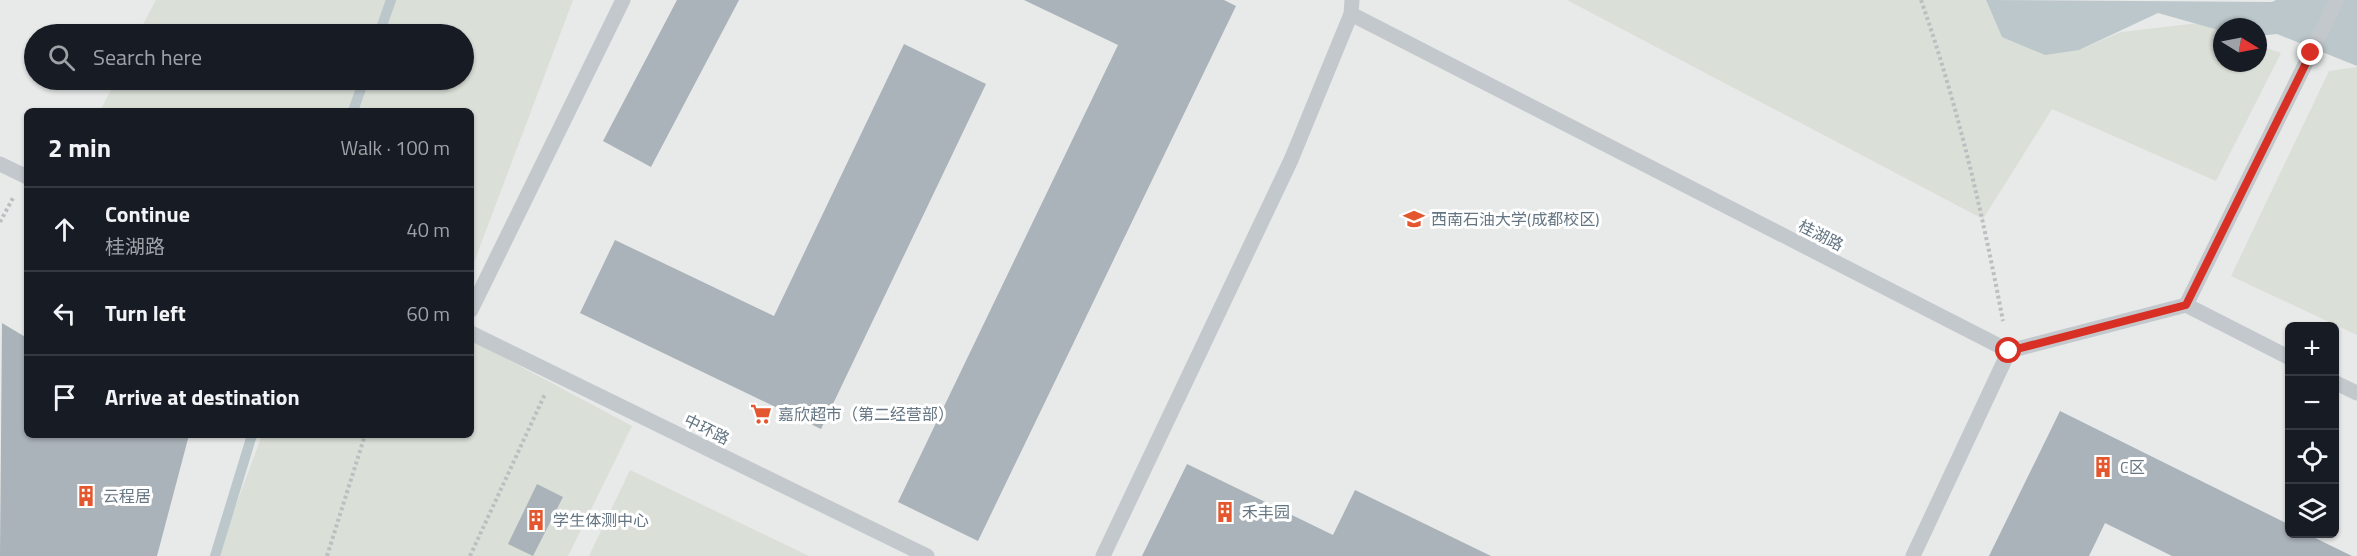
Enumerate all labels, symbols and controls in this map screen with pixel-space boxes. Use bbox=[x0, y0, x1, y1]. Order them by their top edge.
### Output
north arrow bbox=[2213, 18, 2267, 72]
search box bbox=[24, 24, 474, 90]
route end bbox=[2297, 39, 2323, 65]
text: Search here bbox=[93, 40, 202, 74]
icon: search bbox=[45, 41, 78, 74]
text: 2 min bbox=[48, 128, 111, 167]
text: Walk · 100 m bbox=[341, 132, 450, 163]
text: Continue bbox=[105, 197, 190, 231]
school or university icon: 西南石油大学(成都校区) bbox=[1402, 207, 1426, 231]
place label: 西南石油大学(成都校区) bbox=[1431, 207, 1599, 231]
icon: ahead bbox=[48, 213, 81, 246]
street label: 桂湖路 bbox=[1794, 213, 1848, 257]
text: 40 m bbox=[406, 214, 450, 245]
text: 桂湖路 bbox=[105, 231, 165, 262]
text: Turn left bbox=[105, 296, 186, 330]
icon: left bbox=[48, 297, 81, 330]
text: 60 m bbox=[406, 298, 450, 329]
map controls bbox=[2285, 322, 2339, 538]
button: + bbox=[2285, 322, 2339, 376]
route start bbox=[1995, 337, 2021, 363]
button: − bbox=[2285, 376, 2339, 430]
text: Arrive at destination bbox=[105, 380, 300, 414]
icon: arrive bbox=[48, 381, 81, 414]
supermarket icon: 嘉欣超市（第二经营部） bbox=[749, 402, 773, 426]
place label: 嘉欣超市（第二经营部） bbox=[778, 402, 954, 426]
street label: 中环路 bbox=[680, 408, 734, 450]
button: locate bbox=[2285, 430, 2339, 484]
building icon: C区 bbox=[2091, 455, 2115, 479]
place label: C区 bbox=[2120, 455, 2145, 479]
building icon: 云程居 bbox=[74, 484, 98, 508]
place label: 云程居 bbox=[103, 484, 151, 508]
button: layers bbox=[2285, 484, 2339, 538]
building icon: 禾丰园 bbox=[1213, 500, 1237, 524]
place label: 禾丰园 bbox=[1242, 500, 1290, 524]
building icon: 学生体测中心 bbox=[524, 508, 548, 532]
place label: 学生体测中心 bbox=[553, 508, 649, 532]

